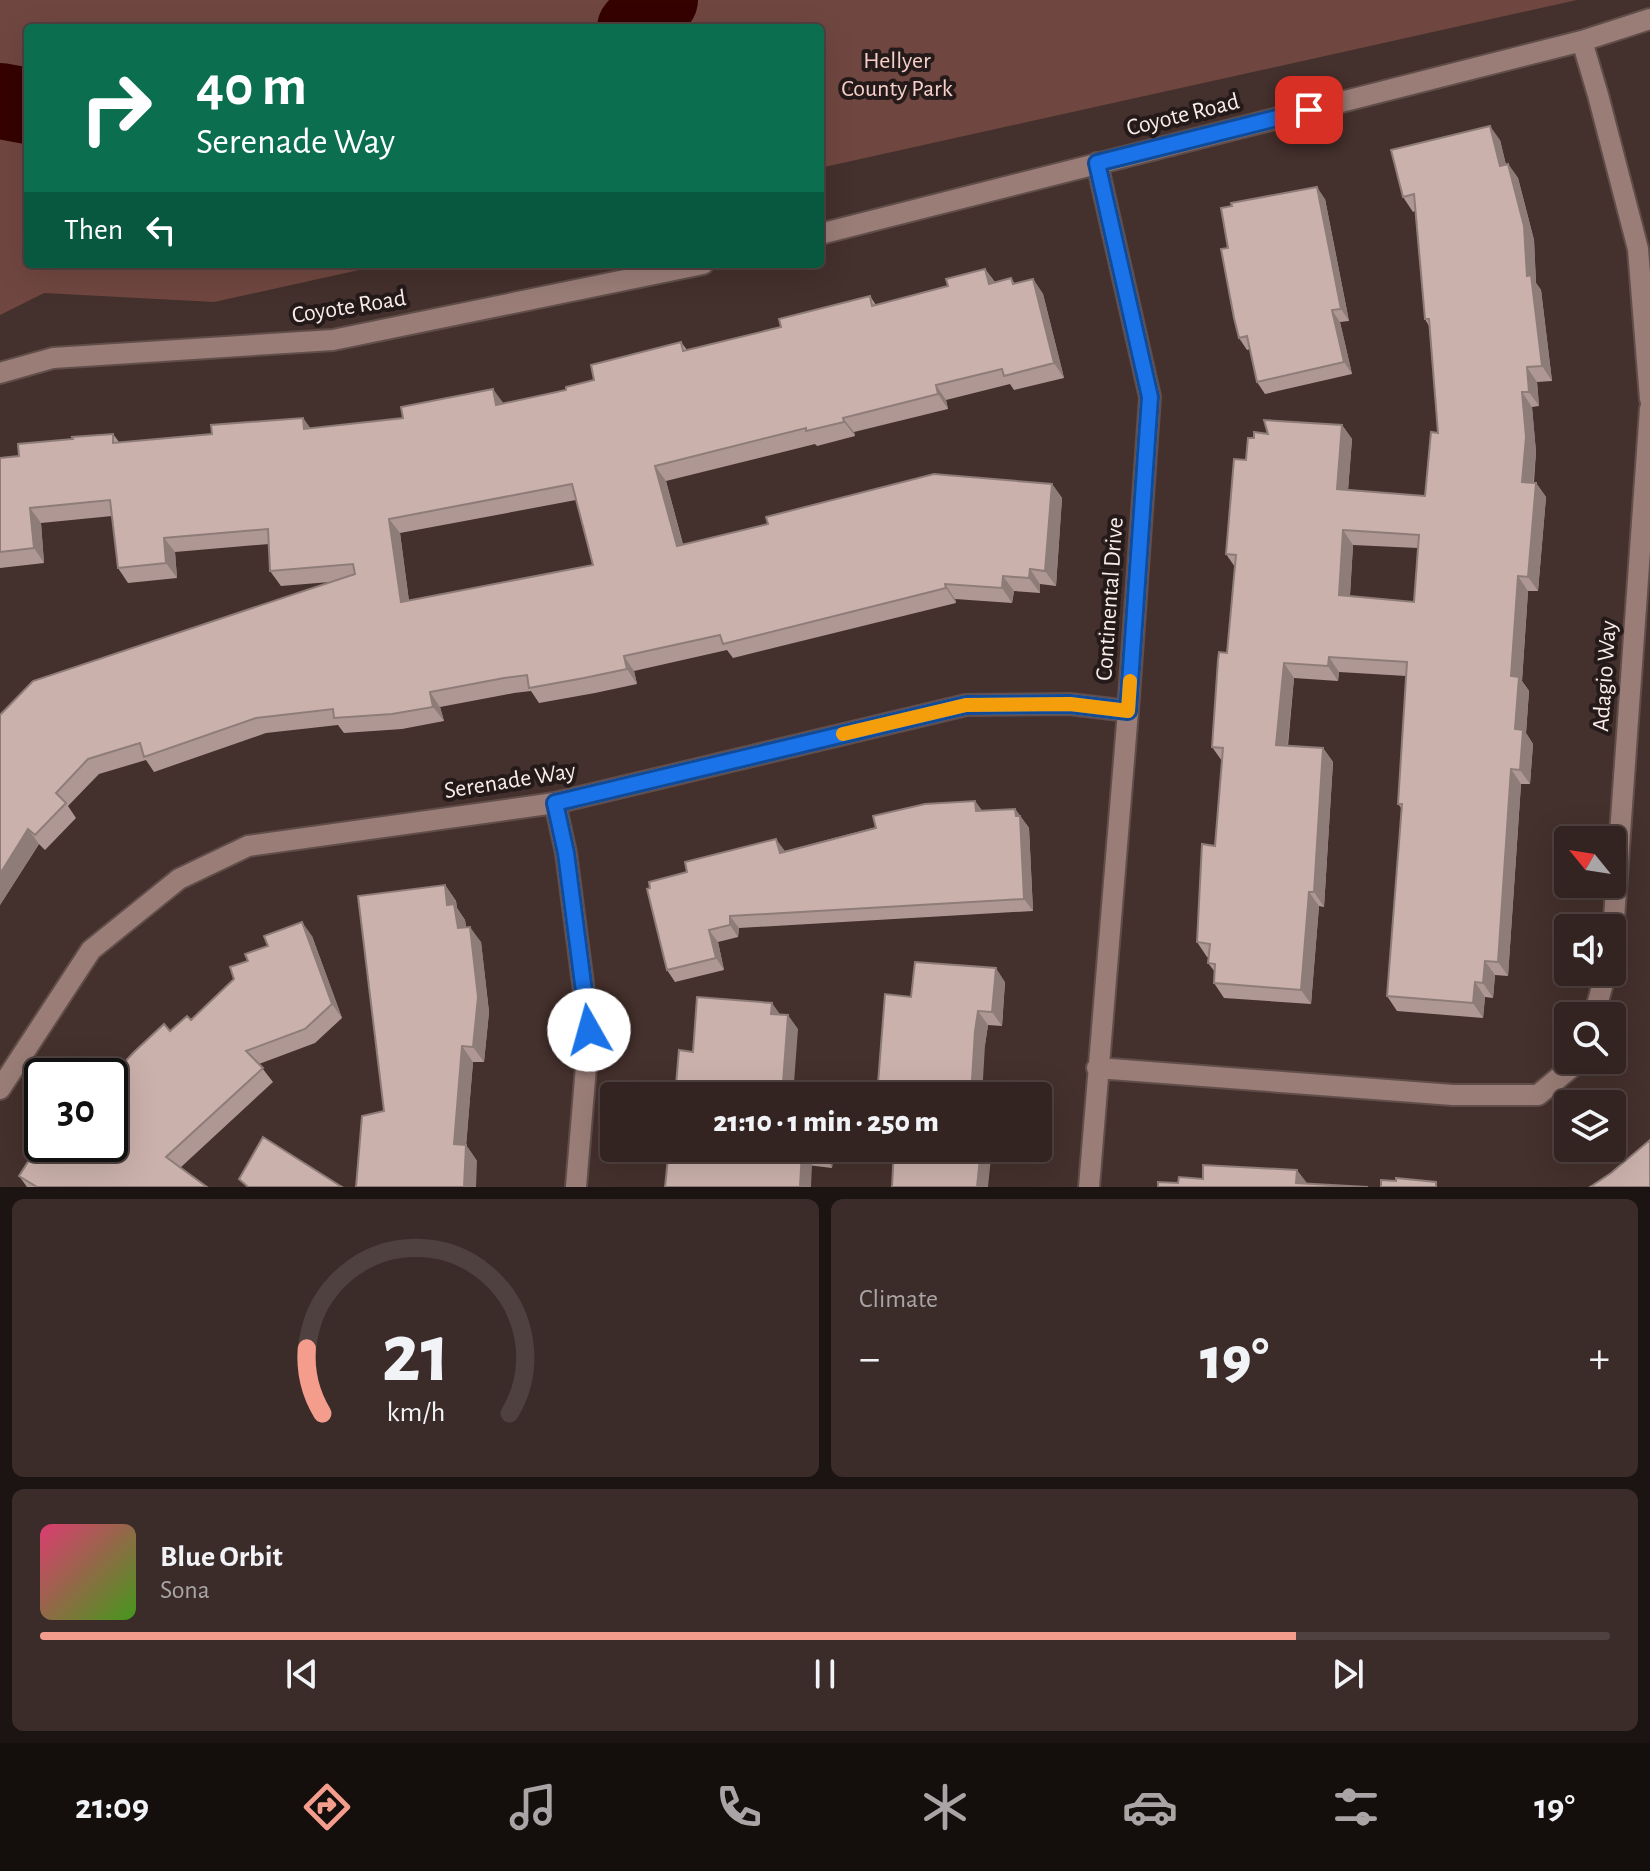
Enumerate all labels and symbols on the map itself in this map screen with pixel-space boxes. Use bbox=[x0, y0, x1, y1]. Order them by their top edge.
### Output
park label: Hellyer County Park bbox=[841, 49, 953, 101]
pin bbox=[1275, 76, 1343, 144]
street label: Coyote Road bbox=[1124, 89, 1242, 141]
street label: Coyote Road bbox=[290, 286, 408, 328]
street label: Continental Drive bbox=[1092, 516, 1128, 682]
street label: Adagio Way bbox=[1589, 620, 1621, 732]
street label: Serenade Way bbox=[443, 759, 577, 803]
north arrow bbox=[1554, 826, 1626, 898]
position arrow bbox=[547, 988, 631, 1072]
speed limit sign: 30 bbox=[24, 1058, 128, 1162]

